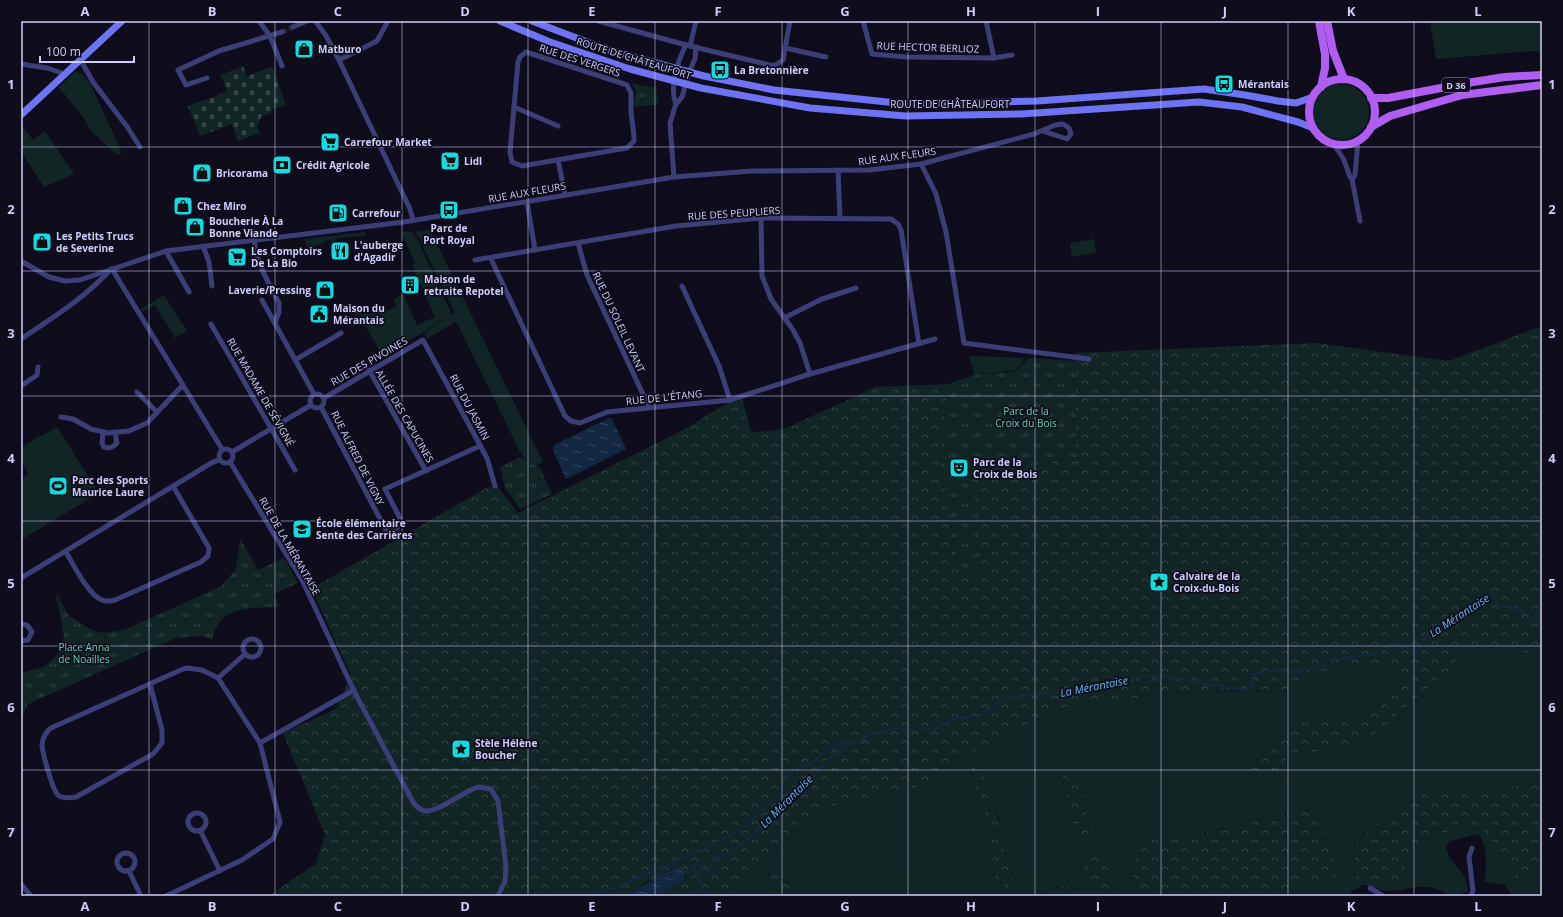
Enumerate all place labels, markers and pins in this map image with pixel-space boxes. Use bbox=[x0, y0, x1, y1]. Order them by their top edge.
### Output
shop icon: Matburo bbox=[293, 38, 315, 60]
place label: Matburo bbox=[318, 42, 361, 56]
bus stop icon: La Bretonnière bbox=[709, 59, 731, 81]
place label: La Bretonnière bbox=[734, 63, 809, 77]
bus stop icon: Mérantais bbox=[1213, 73, 1235, 95]
place label: Mérantais bbox=[1238, 77, 1289, 91]
supermarket icon: Carrefour Market bbox=[319, 131, 341, 153]
place label: Carrefour Market bbox=[344, 135, 432, 149]
supermarket icon: Lidl bbox=[439, 150, 461, 172]
bank icon: Crédit Agricole bbox=[271, 154, 293, 176]
place label: Lidl bbox=[464, 154, 482, 168]
place label: Crédit Agricole bbox=[296, 158, 370, 172]
shop icon: Bricorama bbox=[191, 162, 213, 184]
place label: Bricorama bbox=[216, 166, 268, 180]
shop icon: Chez Miro bbox=[172, 195, 194, 217]
place label: Chez Miro bbox=[197, 199, 247, 213]
bus stop icon: Parc de Port Royal bbox=[438, 199, 460, 221]
fuel station icon: Carrefour bbox=[327, 202, 349, 224]
place label: Carrefour bbox=[352, 206, 401, 220]
place label: Boucherie À La Bonne Viande bbox=[209, 214, 283, 240]
shop icon: Boucherie À La Bonne Viande bbox=[184, 216, 206, 238]
place label: Parc de Port Royal bbox=[423, 221, 475, 247]
place label: Les Petits Trucs de Severine bbox=[56, 229, 134, 255]
shop icon: Les Petits Trucs de Severine bbox=[31, 231, 53, 253]
place label: L'auberge d'Agadir bbox=[354, 238, 403, 264]
restaurant icon: L'auberge d'Agadir bbox=[329, 240, 351, 262]
place label: Les Comptoirs De La Bio bbox=[251, 244, 322, 270]
supermarket icon: Les Comptoirs De La Bio bbox=[226, 246, 248, 268]
place label: Maison de retraite Repotel bbox=[424, 272, 504, 298]
building icon: Maison de retraite Repotel bbox=[399, 274, 421, 296]
shop icon: Laverie/Pressing bbox=[314, 279, 336, 301]
place label: Laverie/Pressing bbox=[228, 283, 311, 297]
place label: Maison du Mérantais bbox=[333, 301, 385, 327]
public building icon: Maison du Mérantais bbox=[308, 303, 330, 325]
place label: Parc de la Croix de Bois bbox=[973, 455, 1037, 481]
theatre icon: Parc de la Croix de Bois bbox=[948, 457, 970, 479]
place label: Parc des Sports Maurice Laure bbox=[72, 473, 148, 499]
sports icon: Parc des Sports Maurice Laure bbox=[47, 475, 69, 497]
place label: École élémentaire Sente des Carrières bbox=[316, 516, 413, 542]
school or university icon: École élémentaire Sente des Carrières bbox=[291, 518, 313, 540]
place label: Calvaire de la Croix-du-Bois bbox=[1173, 569, 1240, 595]
place icon: Calvaire de la Croix-du-Bois bbox=[1148, 571, 1170, 593]
place label: Stèle Hélène Boucher bbox=[475, 736, 537, 762]
place icon: Stèle Hélène Boucher bbox=[450, 738, 472, 760]

